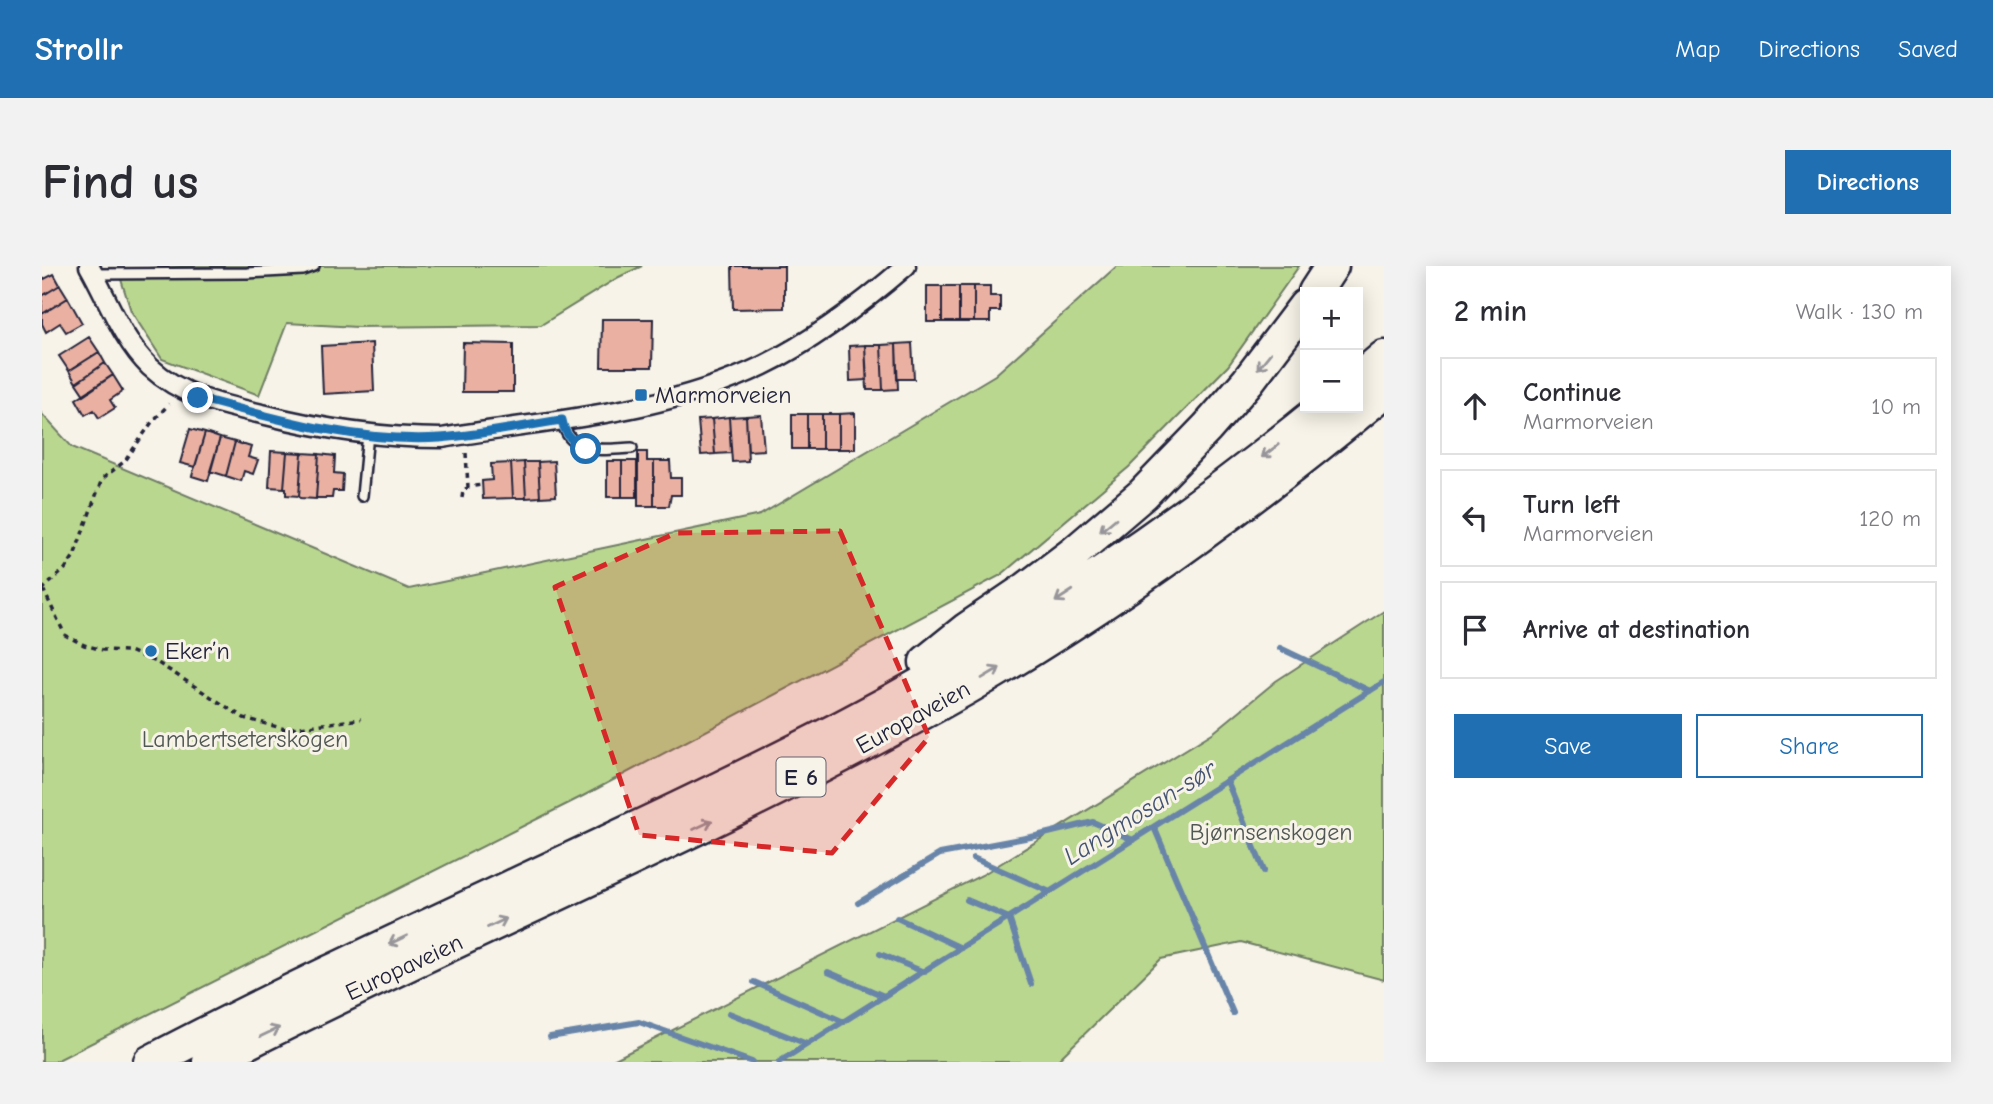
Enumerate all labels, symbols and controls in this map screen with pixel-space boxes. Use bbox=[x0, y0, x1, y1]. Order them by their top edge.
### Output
text: Strollr bbox=[35, 30, 123, 68]
text: Map bbox=[1675, 35, 1721, 63]
text: Directions bbox=[1759, 35, 1860, 63]
text: Saved bbox=[1898, 35, 1958, 63]
button: Directions bbox=[1785, 150, 1951, 214]
text: Find us bbox=[42, 154, 198, 210]
map controls bbox=[1300, 287, 1363, 413]
button: + bbox=[1300, 287, 1363, 350]
text: 2 min bbox=[1454, 294, 1527, 329]
text: Walk · 130 m bbox=[1796, 298, 1923, 325]
button: − bbox=[1300, 350, 1363, 413]
one-way arrow bbox=[1256, 351, 1272, 369]
text: Continue bbox=[1523, 378, 1621, 408]
place label: Marmorveien bbox=[655, 381, 791, 409]
route end bbox=[182, 382, 213, 413]
marker: Marmorveien bbox=[633, 387, 649, 403]
icon: ahead bbox=[1456, 387, 1494, 425]
text: 10 m bbox=[1871, 393, 1921, 420]
text: Marmorveien bbox=[1523, 408, 1654, 435]
route start bbox=[570, 433, 601, 464]
one-way arrow bbox=[1261, 443, 1279, 458]
text: Turn left bbox=[1523, 490, 1620, 520]
icon: left bbox=[1456, 499, 1494, 537]
text: 120 m bbox=[1859, 505, 1921, 532]
one-way arrow bbox=[1099, 518, 1117, 533]
text: Marmorveien bbox=[1523, 520, 1654, 547]
one-way arrow bbox=[1055, 589, 1074, 604]
icon: arrive bbox=[1456, 611, 1494, 649]
text: Arrive at destination bbox=[1523, 615, 1750, 645]
place label: Eker’n bbox=[165, 637, 230, 665]
marker: Eker’n bbox=[143, 643, 159, 659]
one-way arrow bbox=[980, 666, 1000, 680]
street label: Europaveien bbox=[851, 674, 975, 760]
button: Save bbox=[1454, 714, 1682, 778]
button: Share bbox=[1696, 714, 1923, 778]
park label: Lambertseterskogen bbox=[142, 725, 348, 753]
water label: Langmosan-sør bbox=[1058, 753, 1223, 872]
road number: E 6 bbox=[776, 757, 826, 796]
one-way arrow bbox=[692, 818, 713, 831]
park label: Bjørnsenskogen bbox=[1189, 818, 1353, 846]
one-way arrow bbox=[486, 915, 507, 929]
street label: Europaveien bbox=[341, 928, 467, 1006]
one-way arrow bbox=[388, 934, 410, 947]
one-way arrow bbox=[259, 1024, 280, 1038]

